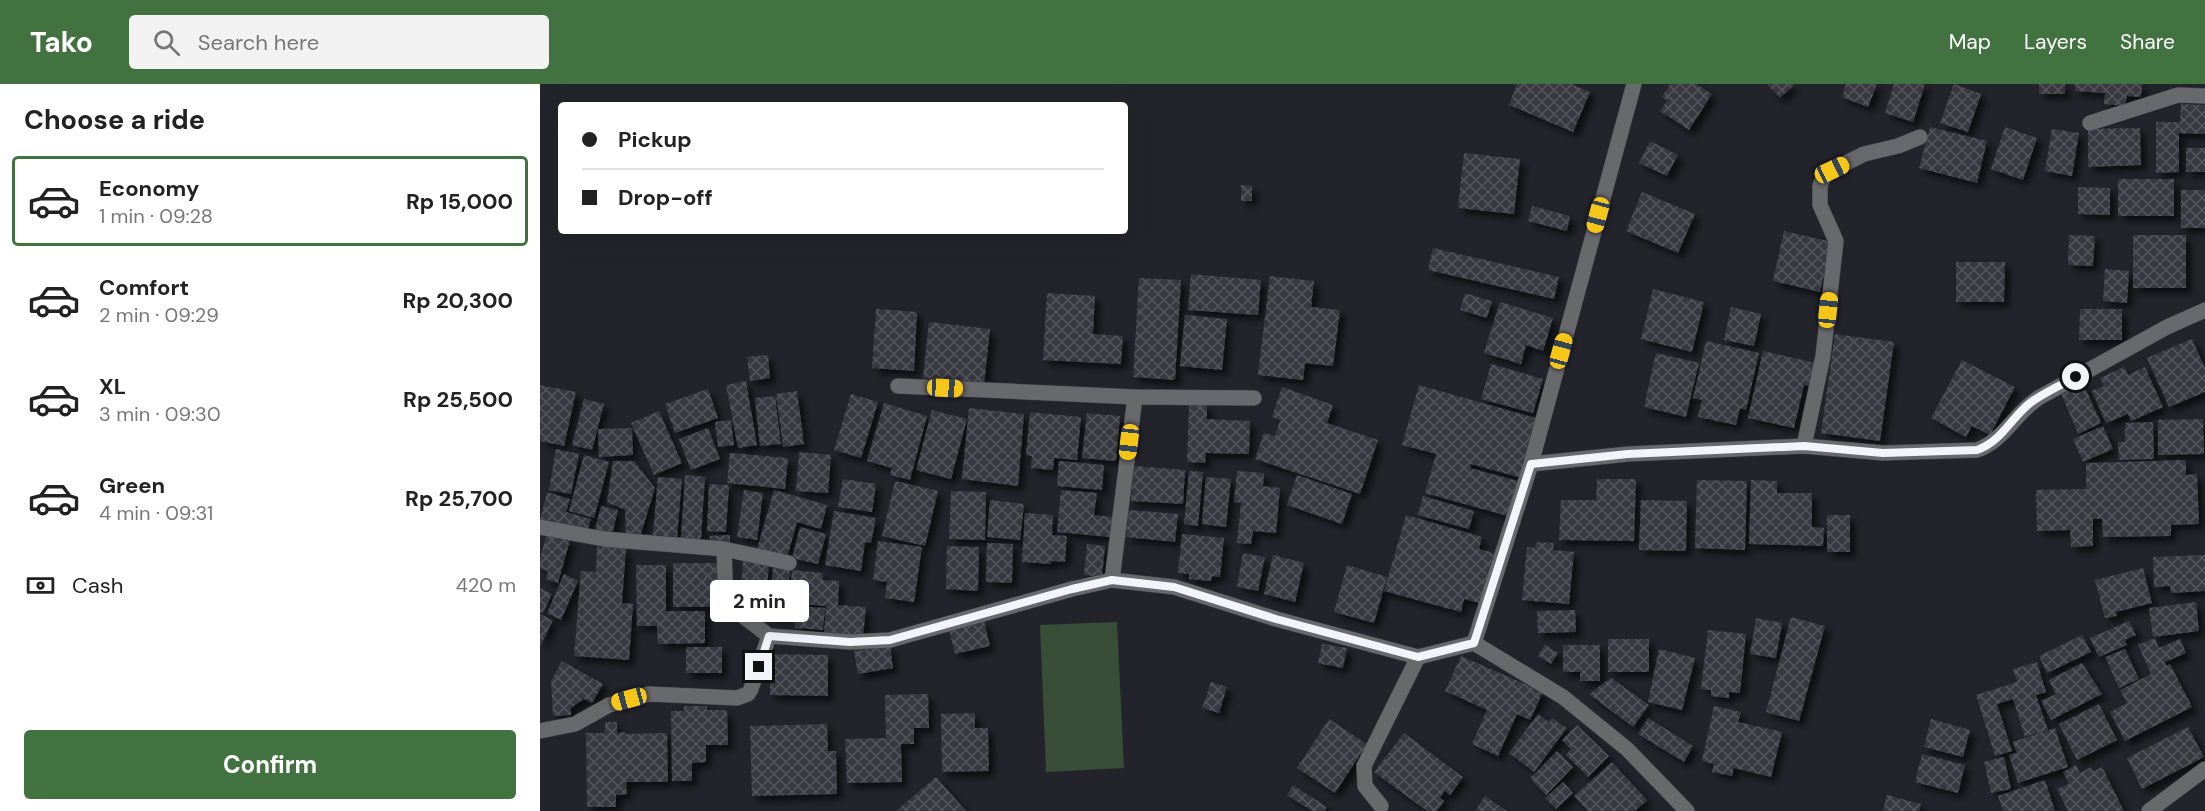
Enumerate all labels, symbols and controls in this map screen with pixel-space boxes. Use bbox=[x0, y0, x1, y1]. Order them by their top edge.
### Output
search box bbox=[129, 15, 549, 69]
text: Tako bbox=[30, 24, 93, 61]
icon: search bbox=[150, 26, 183, 59]
text: Search here bbox=[198, 28, 319, 57]
text: Map bbox=[1949, 28, 1991, 56]
text: Layers bbox=[2024, 28, 2087, 56]
text: Share bbox=[2120, 28, 2175, 56]
text: Choose a ride bbox=[24, 102, 205, 137]
text: Pickup bbox=[618, 125, 692, 154]
car bbox=[1812, 154, 1852, 186]
icon: car bbox=[27, 174, 81, 228]
text: Economy bbox=[99, 174, 199, 203]
text: Drop-off bbox=[618, 183, 713, 212]
text: Rp 15,000 bbox=[406, 187, 513, 216]
car bbox=[1585, 195, 1611, 235]
text: 1 min · 09:28 bbox=[99, 203, 213, 229]
icon: car bbox=[27, 273, 81, 327]
text: Comfort bbox=[99, 273, 189, 302]
text: Rp 20,300 bbox=[402, 286, 513, 315]
car bbox=[1817, 291, 1839, 329]
text: 2 min · 09:29 bbox=[99, 302, 219, 328]
car bbox=[1548, 331, 1574, 371]
route start bbox=[2062, 363, 2089, 390]
icon: car bbox=[27, 372, 81, 426]
text: XL bbox=[99, 372, 126, 401]
car bbox=[927, 378, 963, 398]
text: Rp 25,500 bbox=[403, 385, 513, 414]
text: 3 min · 09:30 bbox=[99, 401, 221, 427]
car bbox=[1118, 423, 1140, 461]
icon: car bbox=[27, 471, 81, 525]
text: Green bbox=[99, 471, 165, 500]
text: Rp 25,700 bbox=[405, 484, 513, 513]
text: 4 min · 09:31 bbox=[99, 500, 213, 526]
icon: cash bbox=[24, 569, 57, 602]
text: Cash bbox=[72, 571, 123, 600]
text: 420 m bbox=[456, 572, 516, 598]
callout: 2 min bbox=[710, 580, 808, 622]
text: 2 min bbox=[733, 588, 786, 614]
route end bbox=[745, 653, 772, 680]
car bbox=[609, 686, 649, 712]
button: Confirm bbox=[24, 730, 516, 799]

